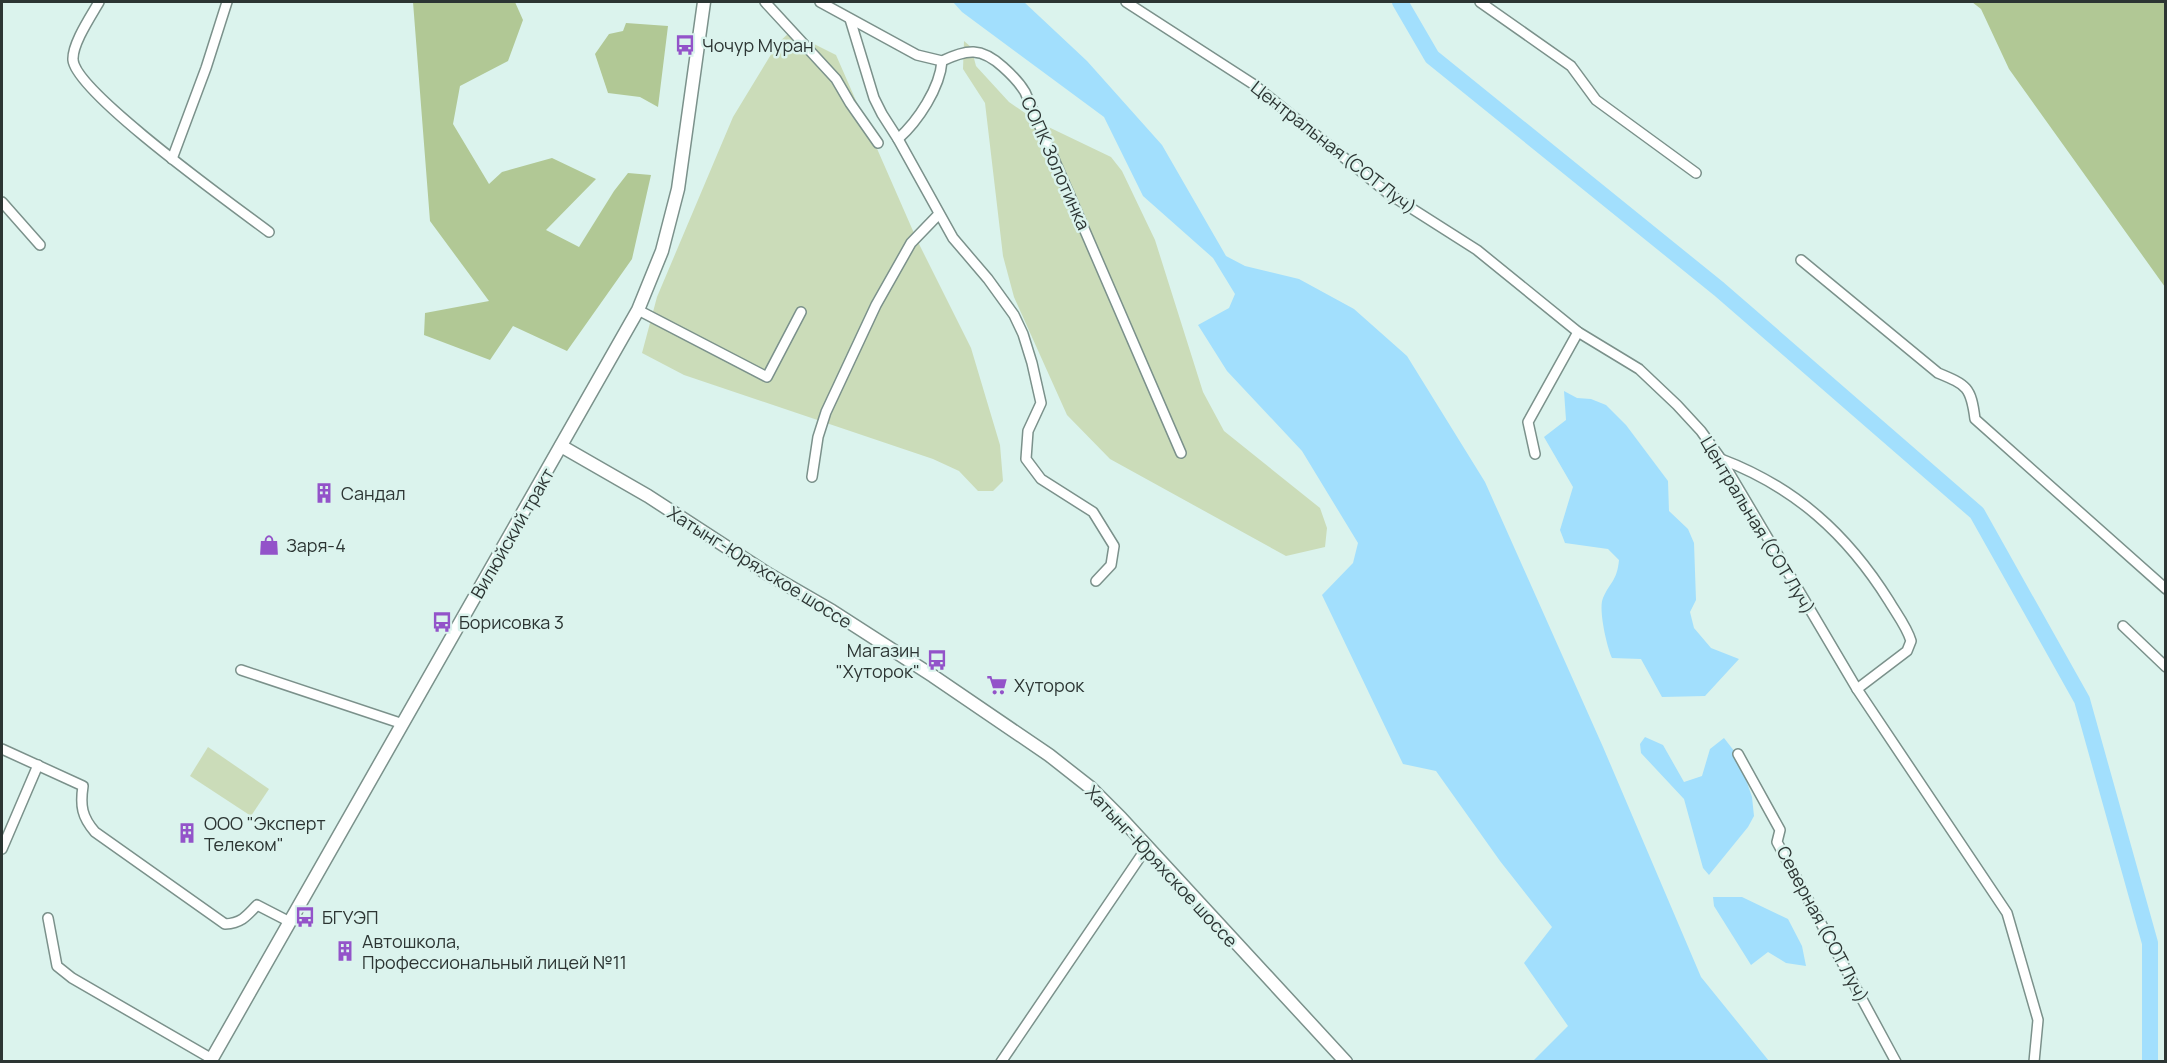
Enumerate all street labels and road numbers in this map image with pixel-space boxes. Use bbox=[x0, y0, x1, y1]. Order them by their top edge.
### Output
street label: Центральная (СОТ Луч) bbox=[1247, 75, 1421, 219]
street label: СОПК Золотинка bbox=[1016, 93, 1096, 233]
street label: Центральная (СОТ Луч) bbox=[1695, 432, 1821, 618]
street label: Вилюйский тракт bbox=[465, 463, 559, 603]
street label: Хатынг-Юряхское шоссе bbox=[663, 500, 857, 634]
street label: Хатынг-Юряхское шоссе bbox=[1081, 780, 1243, 952]
street label: Северная (СОТ Луч) bbox=[1772, 842, 1874, 1006]

